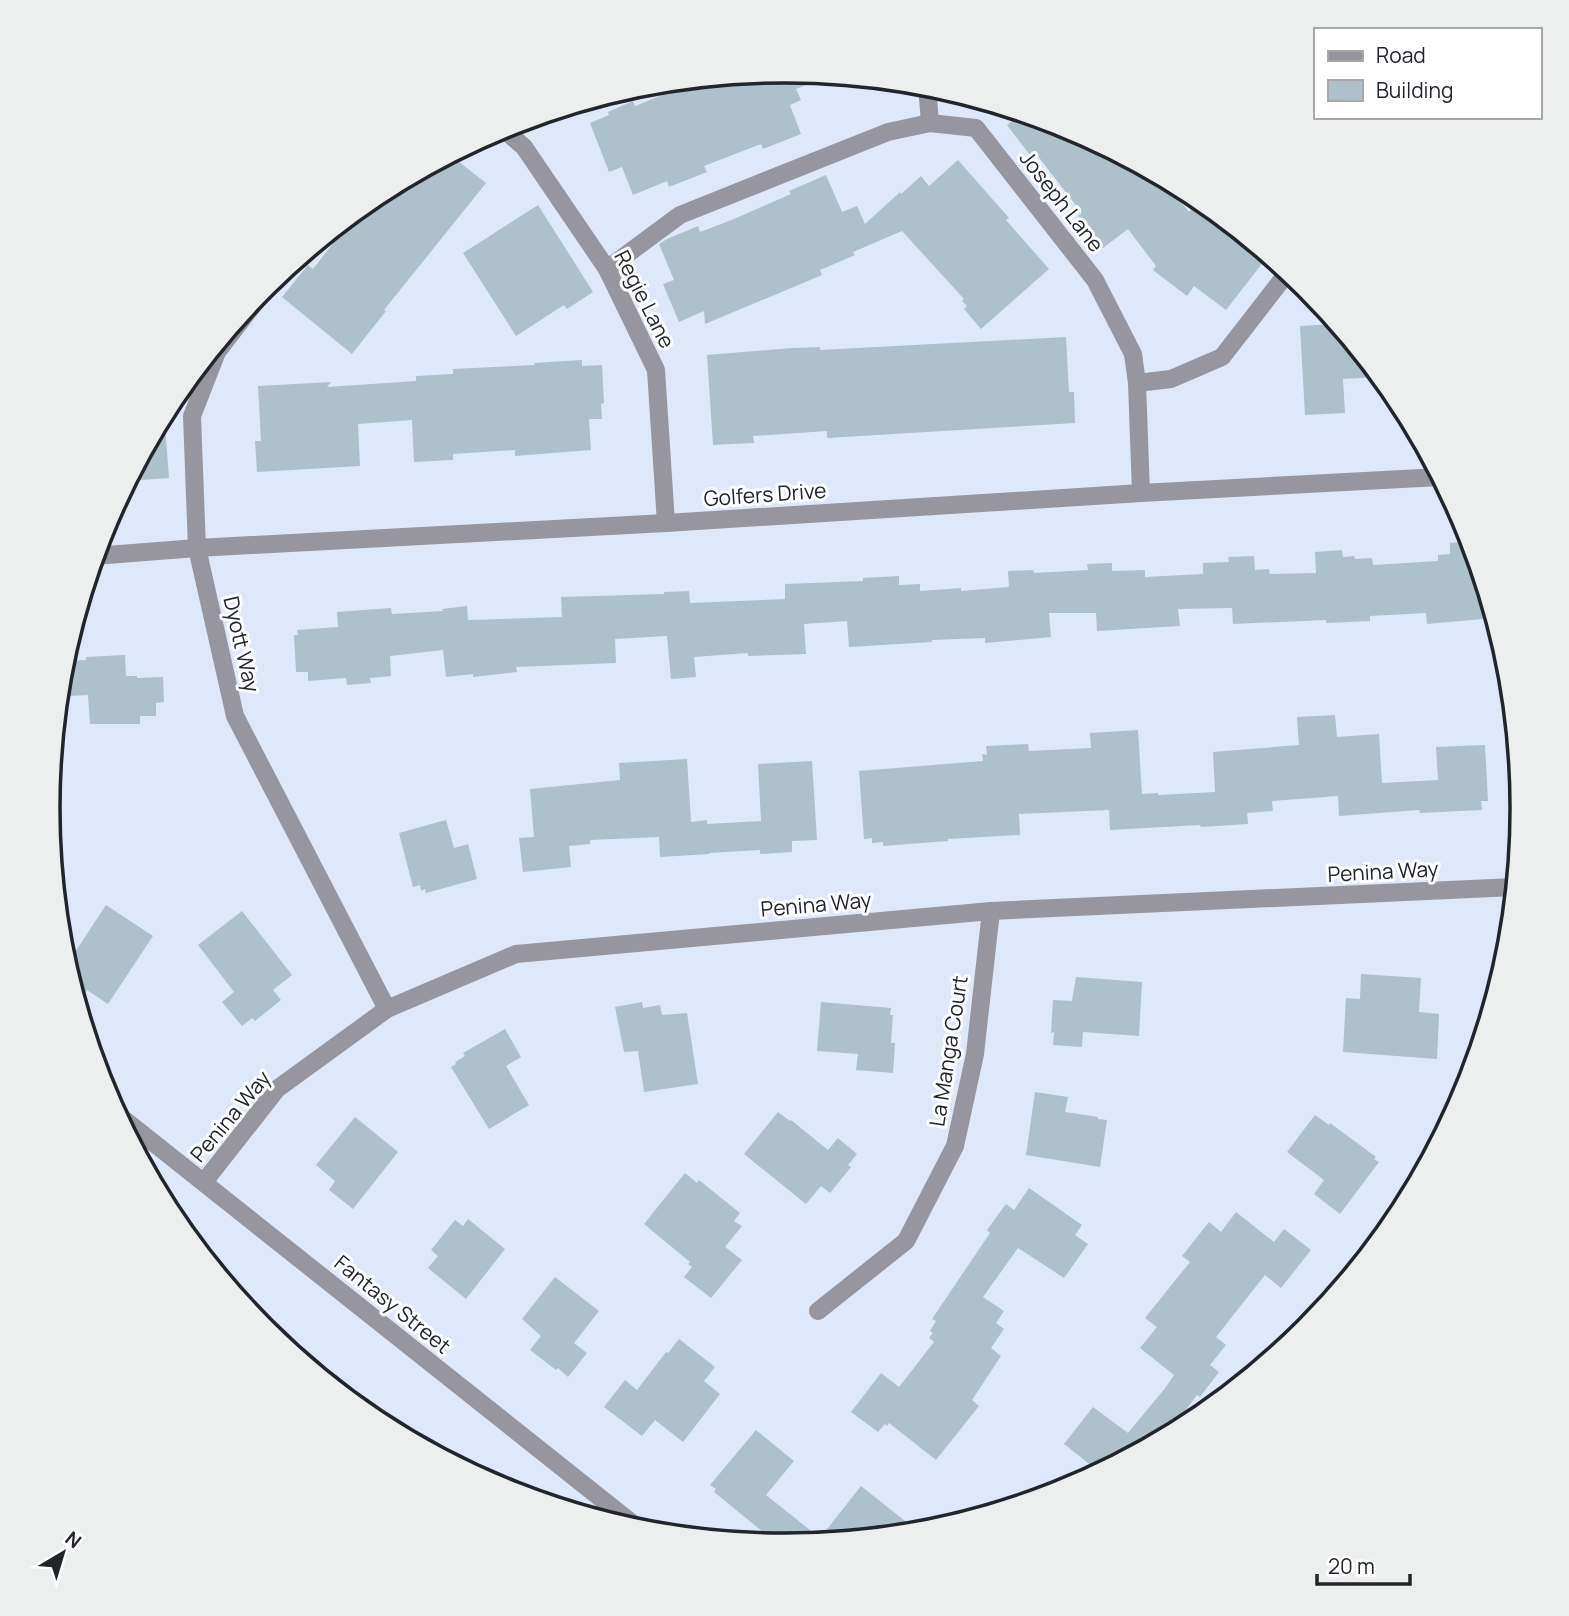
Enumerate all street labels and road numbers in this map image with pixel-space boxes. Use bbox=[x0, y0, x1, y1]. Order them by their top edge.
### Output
street label: Joseph Lane bbox=[1014, 145, 1110, 257]
street label: Regie Lane bbox=[608, 245, 682, 353]
street label: Golfers Drive bbox=[703, 476, 827, 512]
street label: Dyott Way bbox=[217, 593, 267, 695]
street label: Penina Way bbox=[1327, 854, 1439, 888]
street label: Penina Way bbox=[759, 885, 873, 923]
street label: La Manga Court bbox=[922, 973, 974, 1129]
street label: Penina Way bbox=[184, 1064, 276, 1168]
street label: Fantasy Street bbox=[329, 1248, 457, 1360]

